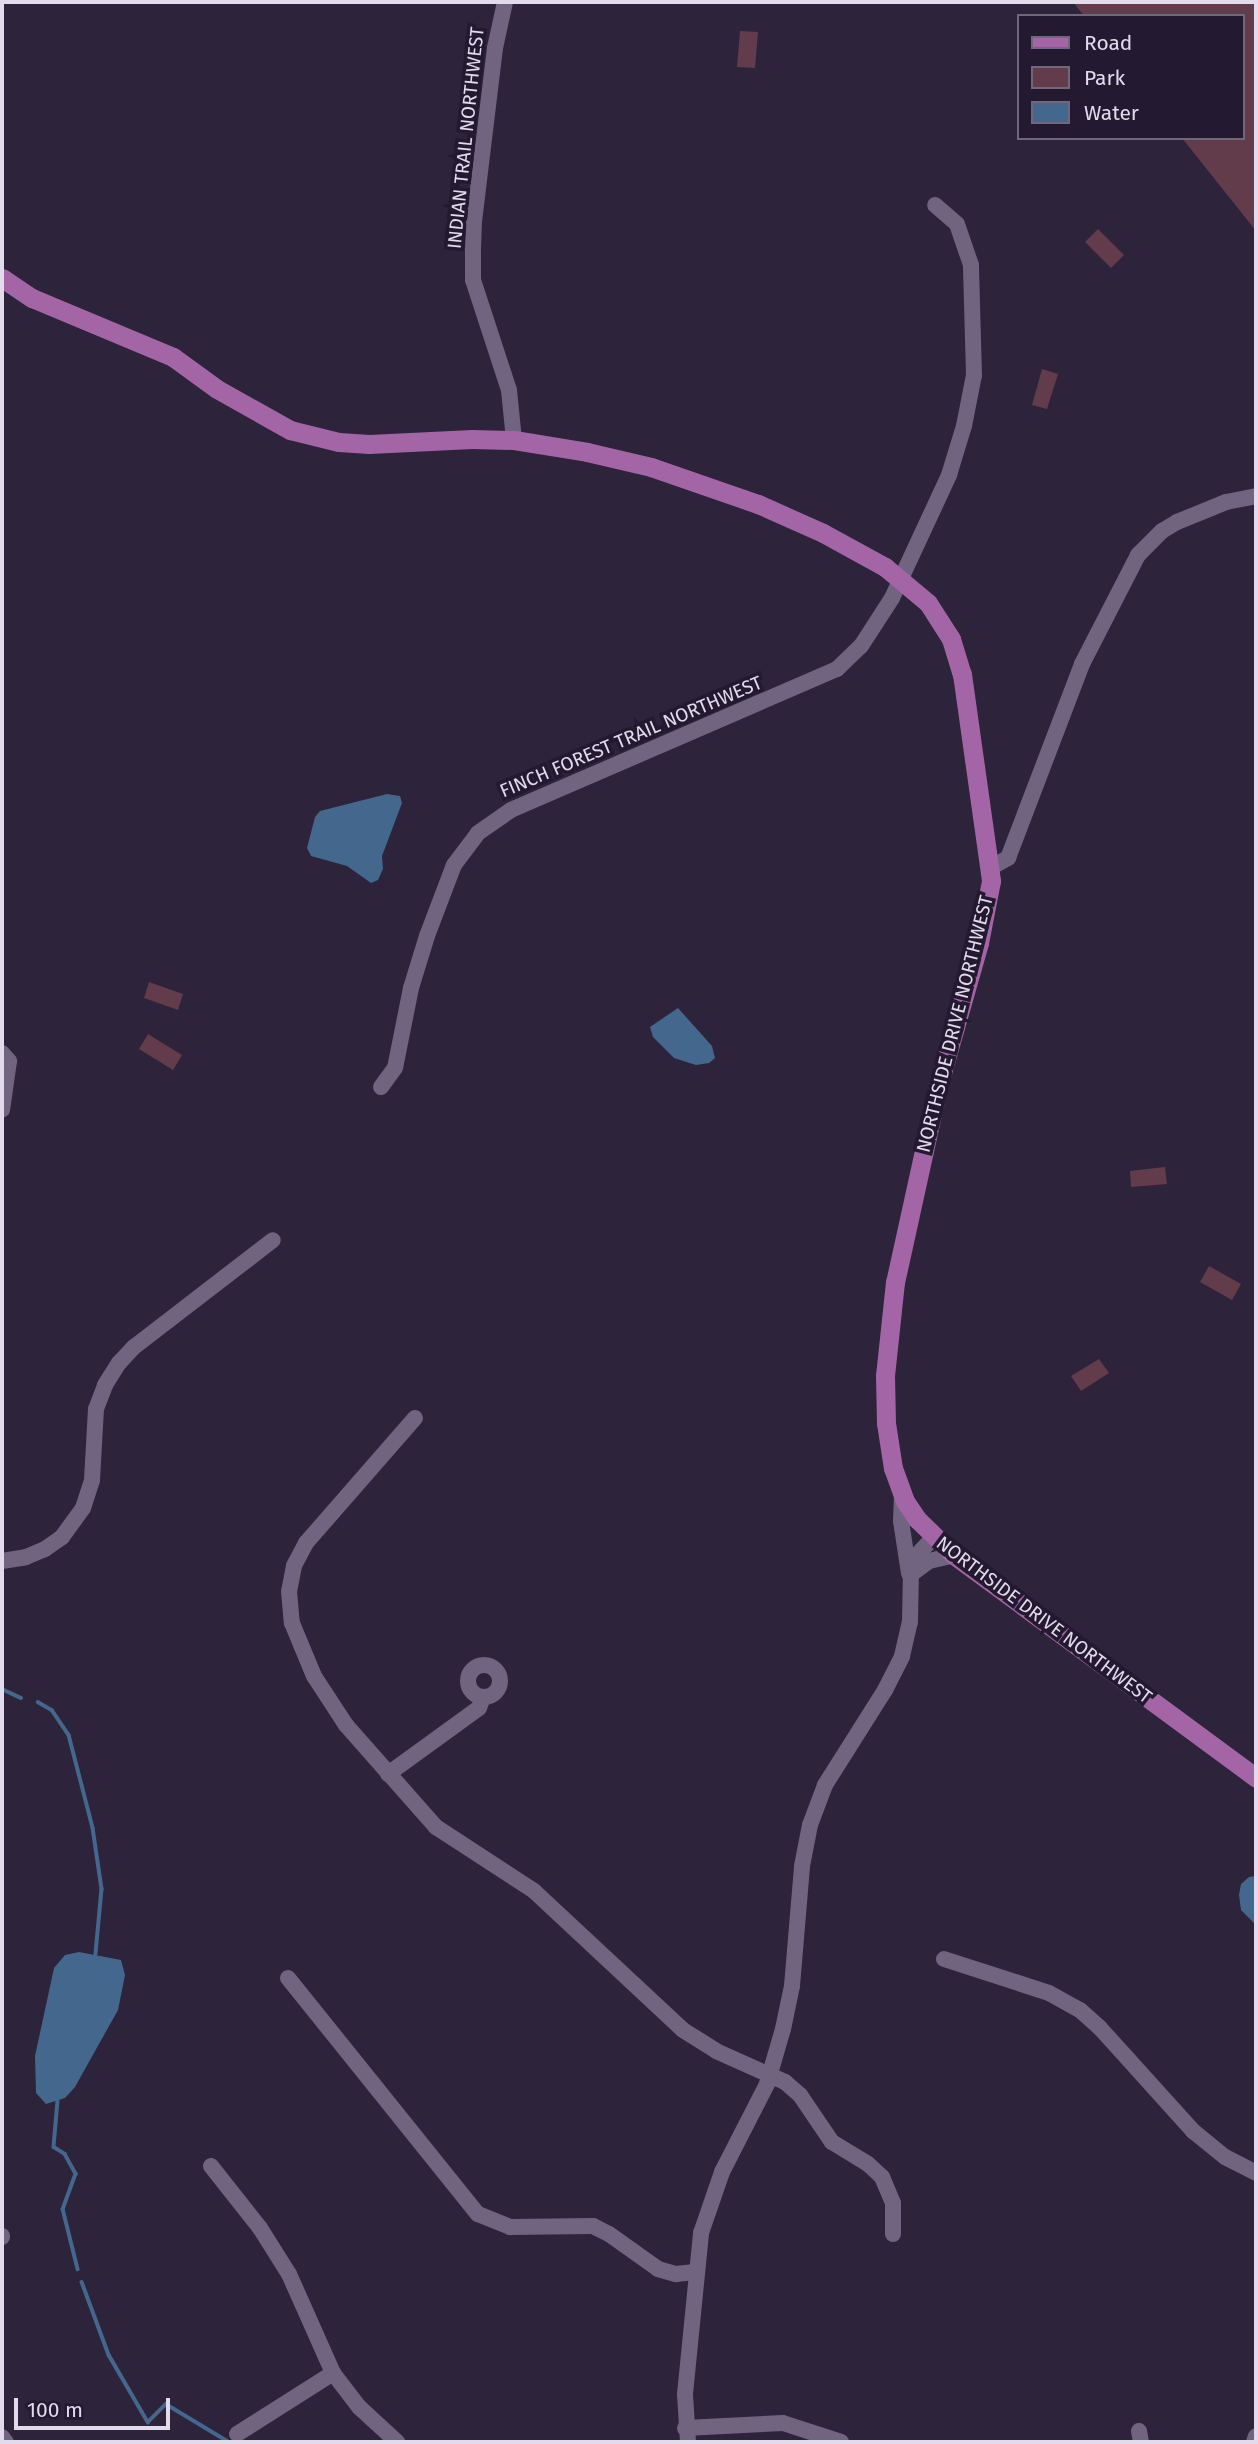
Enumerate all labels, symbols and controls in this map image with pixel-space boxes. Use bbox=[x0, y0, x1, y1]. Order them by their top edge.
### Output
legend bbox=[1016, 14, 1244, 140]
street label: INDIAN TRAIL NORTHWEST bbox=[443, 26, 489, 250]
text: Road bbox=[1084, 30, 1132, 56]
text: Park bbox=[1084, 65, 1125, 91]
text: Water bbox=[1084, 100, 1139, 126]
street label: FINCH FOREST TRAIL NORTHWEST bbox=[496, 671, 766, 803]
street label: NORTHSIDE DRIVE NORTHWEST bbox=[912, 893, 998, 1155]
street label: NORTHSIDE DRIVE NORTHWEST bbox=[932, 1531, 1156, 1709]
scale bar bbox=[18, 2384, 173, 2428]
text: 100 m bbox=[27, 2397, 83, 2423]

